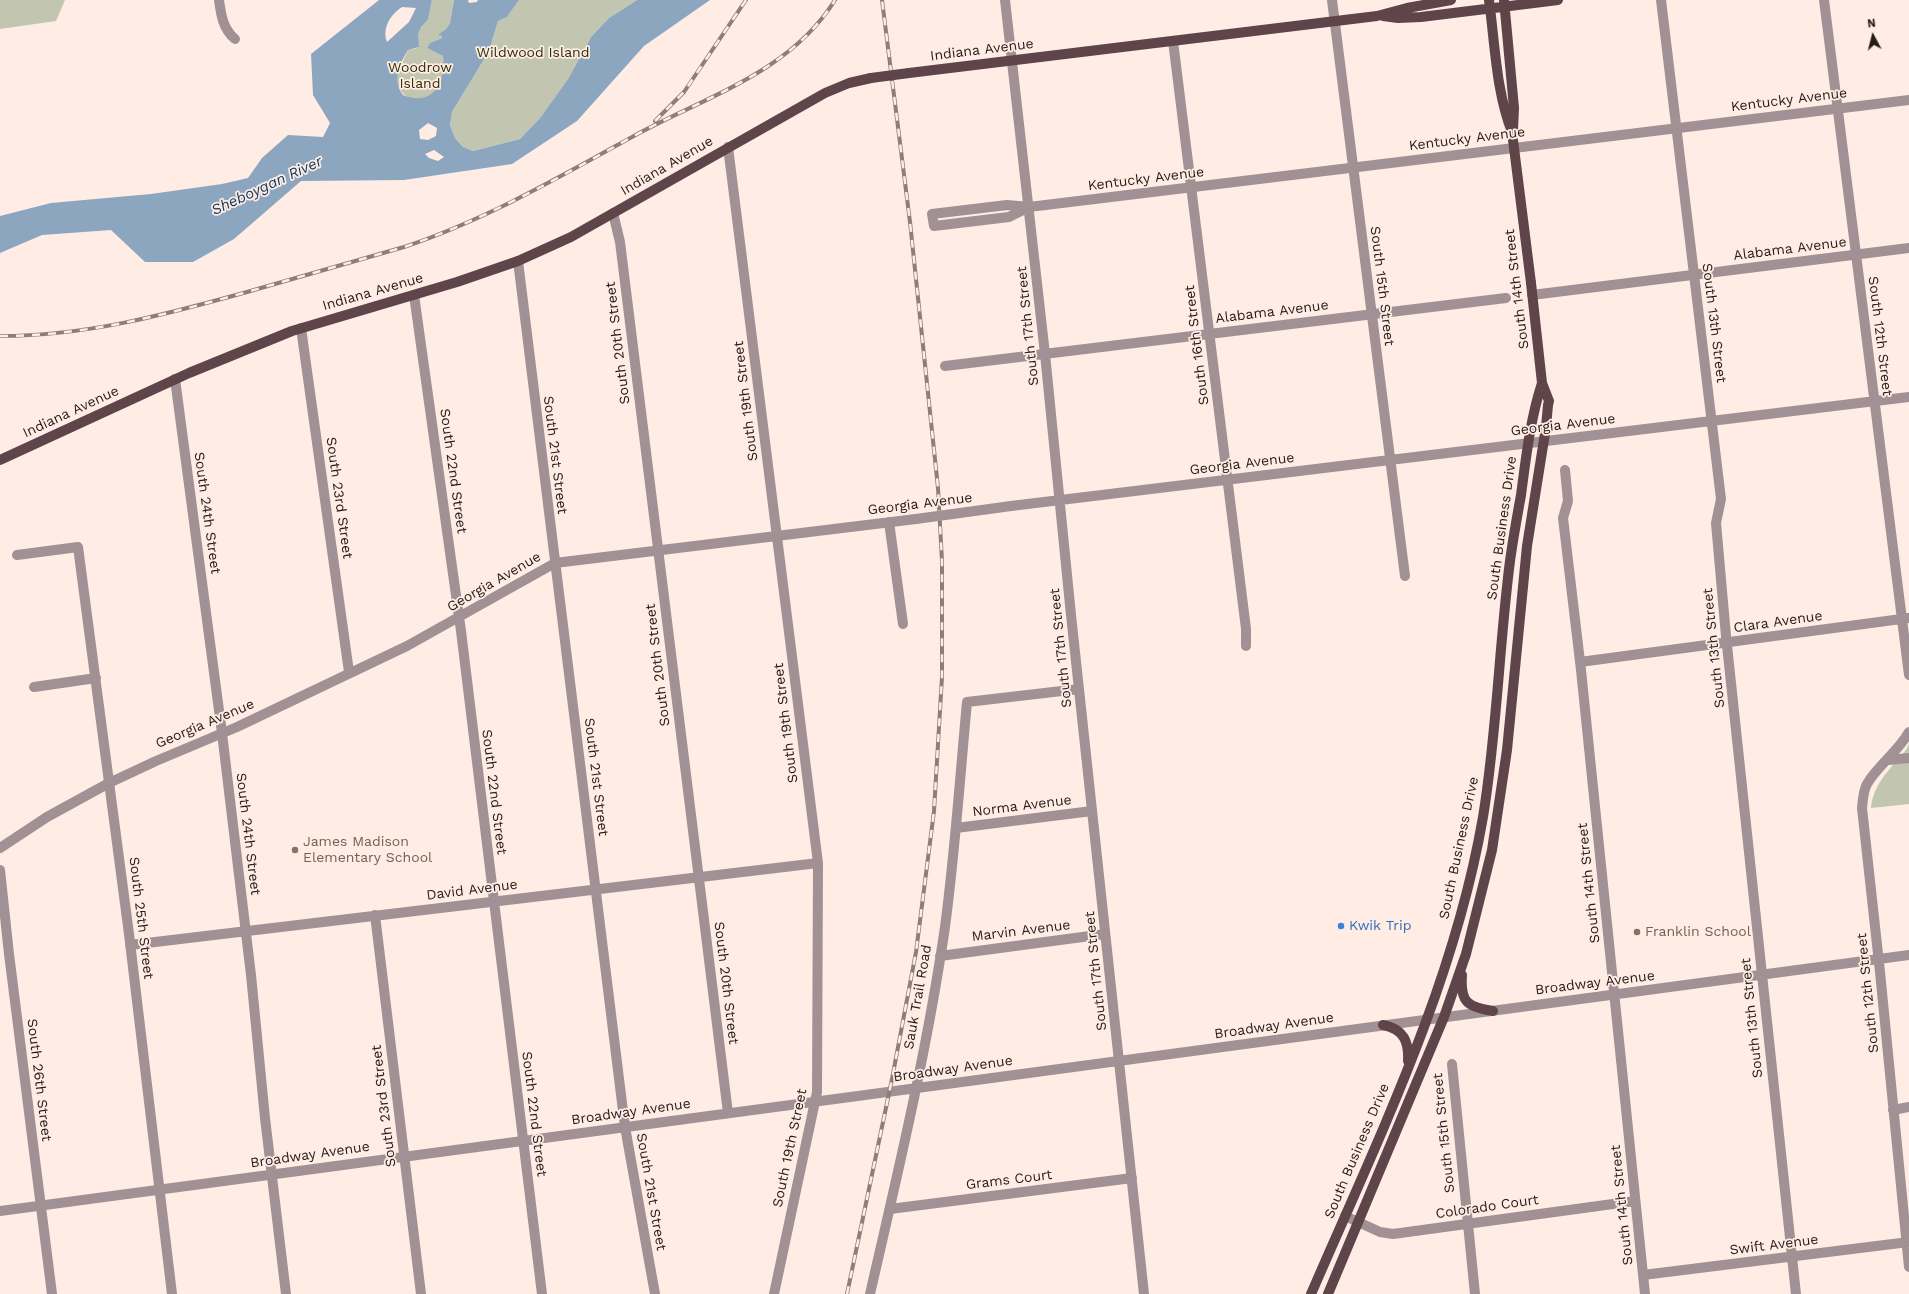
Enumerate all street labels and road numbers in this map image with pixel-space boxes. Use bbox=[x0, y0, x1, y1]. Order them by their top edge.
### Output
street label: Indiana Avenue bbox=[929, 35, 1035, 65]
street label: Kentucky Avenue bbox=[1730, 85, 1848, 115]
street label: Kentucky Avenue bbox=[1408, 124, 1526, 154]
street label: Indiana Avenue bbox=[618, 133, 716, 199]
street label: Kentucky Avenue bbox=[1087, 164, 1205, 194]
street label: South 15th Street bbox=[1366, 225, 1398, 347]
street label: South 14th Street bbox=[1501, 228, 1533, 350]
street label: Alabama Avenue bbox=[1733, 234, 1847, 264]
street label: South 13th Street bbox=[1698, 262, 1730, 384]
street label: South 17th Street bbox=[1013, 265, 1043, 387]
street label: Indiana Avenue bbox=[321, 270, 425, 314]
street label: South 12th Street bbox=[1864, 275, 1896, 397]
street label: South 20th Street bbox=[602, 281, 634, 405]
street label: South 16th Street bbox=[1181, 284, 1213, 406]
street label: Alabama Avenue bbox=[1215, 297, 1329, 327]
street label: South 19th Street bbox=[730, 340, 762, 462]
street label: Indiana Avenue bbox=[20, 382, 122, 442]
street label: South 21st Street bbox=[539, 395, 571, 515]
street label: South 22nd Street bbox=[436, 407, 470, 535]
street label: Georgia Avenue bbox=[1510, 410, 1616, 440]
street label: South 23rd Street bbox=[322, 436, 356, 560]
street label: Georgia Avenue bbox=[1189, 449, 1295, 479]
street label: South 24th Street bbox=[190, 451, 224, 575]
street label: South Business Drive bbox=[1484, 455, 1520, 601]
street label: Georgia Avenue bbox=[867, 489, 973, 519]
street label: Georgia Avenue bbox=[444, 548, 544, 616]
street label: South 17th Street bbox=[1046, 587, 1076, 709]
street label: South 13th Street bbox=[1699, 587, 1729, 709]
street label: South 20th Street bbox=[642, 603, 674, 727]
street label: Clara Avenue bbox=[1732, 607, 1824, 637]
street label: South 19th Street bbox=[770, 662, 802, 784]
street label: Georgia Avenue bbox=[153, 696, 257, 752]
street label: South 21st Street bbox=[580, 717, 612, 837]
street label: South 22nd Street bbox=[478, 728, 510, 856]
street label: South 24th Street bbox=[232, 772, 264, 896]
street label: South Business Drive bbox=[1436, 775, 1482, 921]
street label: Norma Avenue bbox=[971, 792, 1073, 820]
street label: South 14th Street bbox=[1574, 822, 1604, 944]
street label: South 25th Street bbox=[125, 856, 157, 980]
street label: David Avenue bbox=[425, 876, 519, 904]
street label: South 17th Street bbox=[1081, 910, 1111, 1032]
street label: Marvin Avenue bbox=[971, 917, 1071, 945]
street label: South 20th Street bbox=[710, 921, 742, 1045]
street label: South 12th Street bbox=[1853, 932, 1883, 1054]
street label: Sauk Trail Road bbox=[901, 943, 935, 1051]
street label: South 13th Street bbox=[1737, 957, 1767, 1079]
street label: Broadway Avenue bbox=[1534, 967, 1656, 999]
street label: Broadway Avenue bbox=[1213, 1009, 1335, 1043]
street label: South 26th Street bbox=[23, 1018, 55, 1142]
street label: South 23rd Street bbox=[368, 1044, 400, 1168]
street label: South 22nd Street bbox=[518, 1050, 550, 1178]
street label: Broadway Avenue bbox=[892, 1052, 1014, 1086]
street label: South 15th Street bbox=[1429, 1072, 1459, 1194]
street label: South Business Drive bbox=[1321, 1081, 1393, 1221]
street label: South 19th Street bbox=[769, 1087, 811, 1209]
street label: Broadway Avenue bbox=[570, 1095, 692, 1129]
street label: South 21st Street bbox=[632, 1132, 670, 1252]
street label: Broadway Avenue bbox=[249, 1138, 371, 1172]
street label: South 14th Street bbox=[1607, 1144, 1637, 1266]
street label: Grams Court bbox=[965, 1166, 1053, 1194]
street label: Colorado Court bbox=[1434, 1191, 1540, 1223]
street label: Swift Avenue bbox=[1729, 1231, 1819, 1259]

